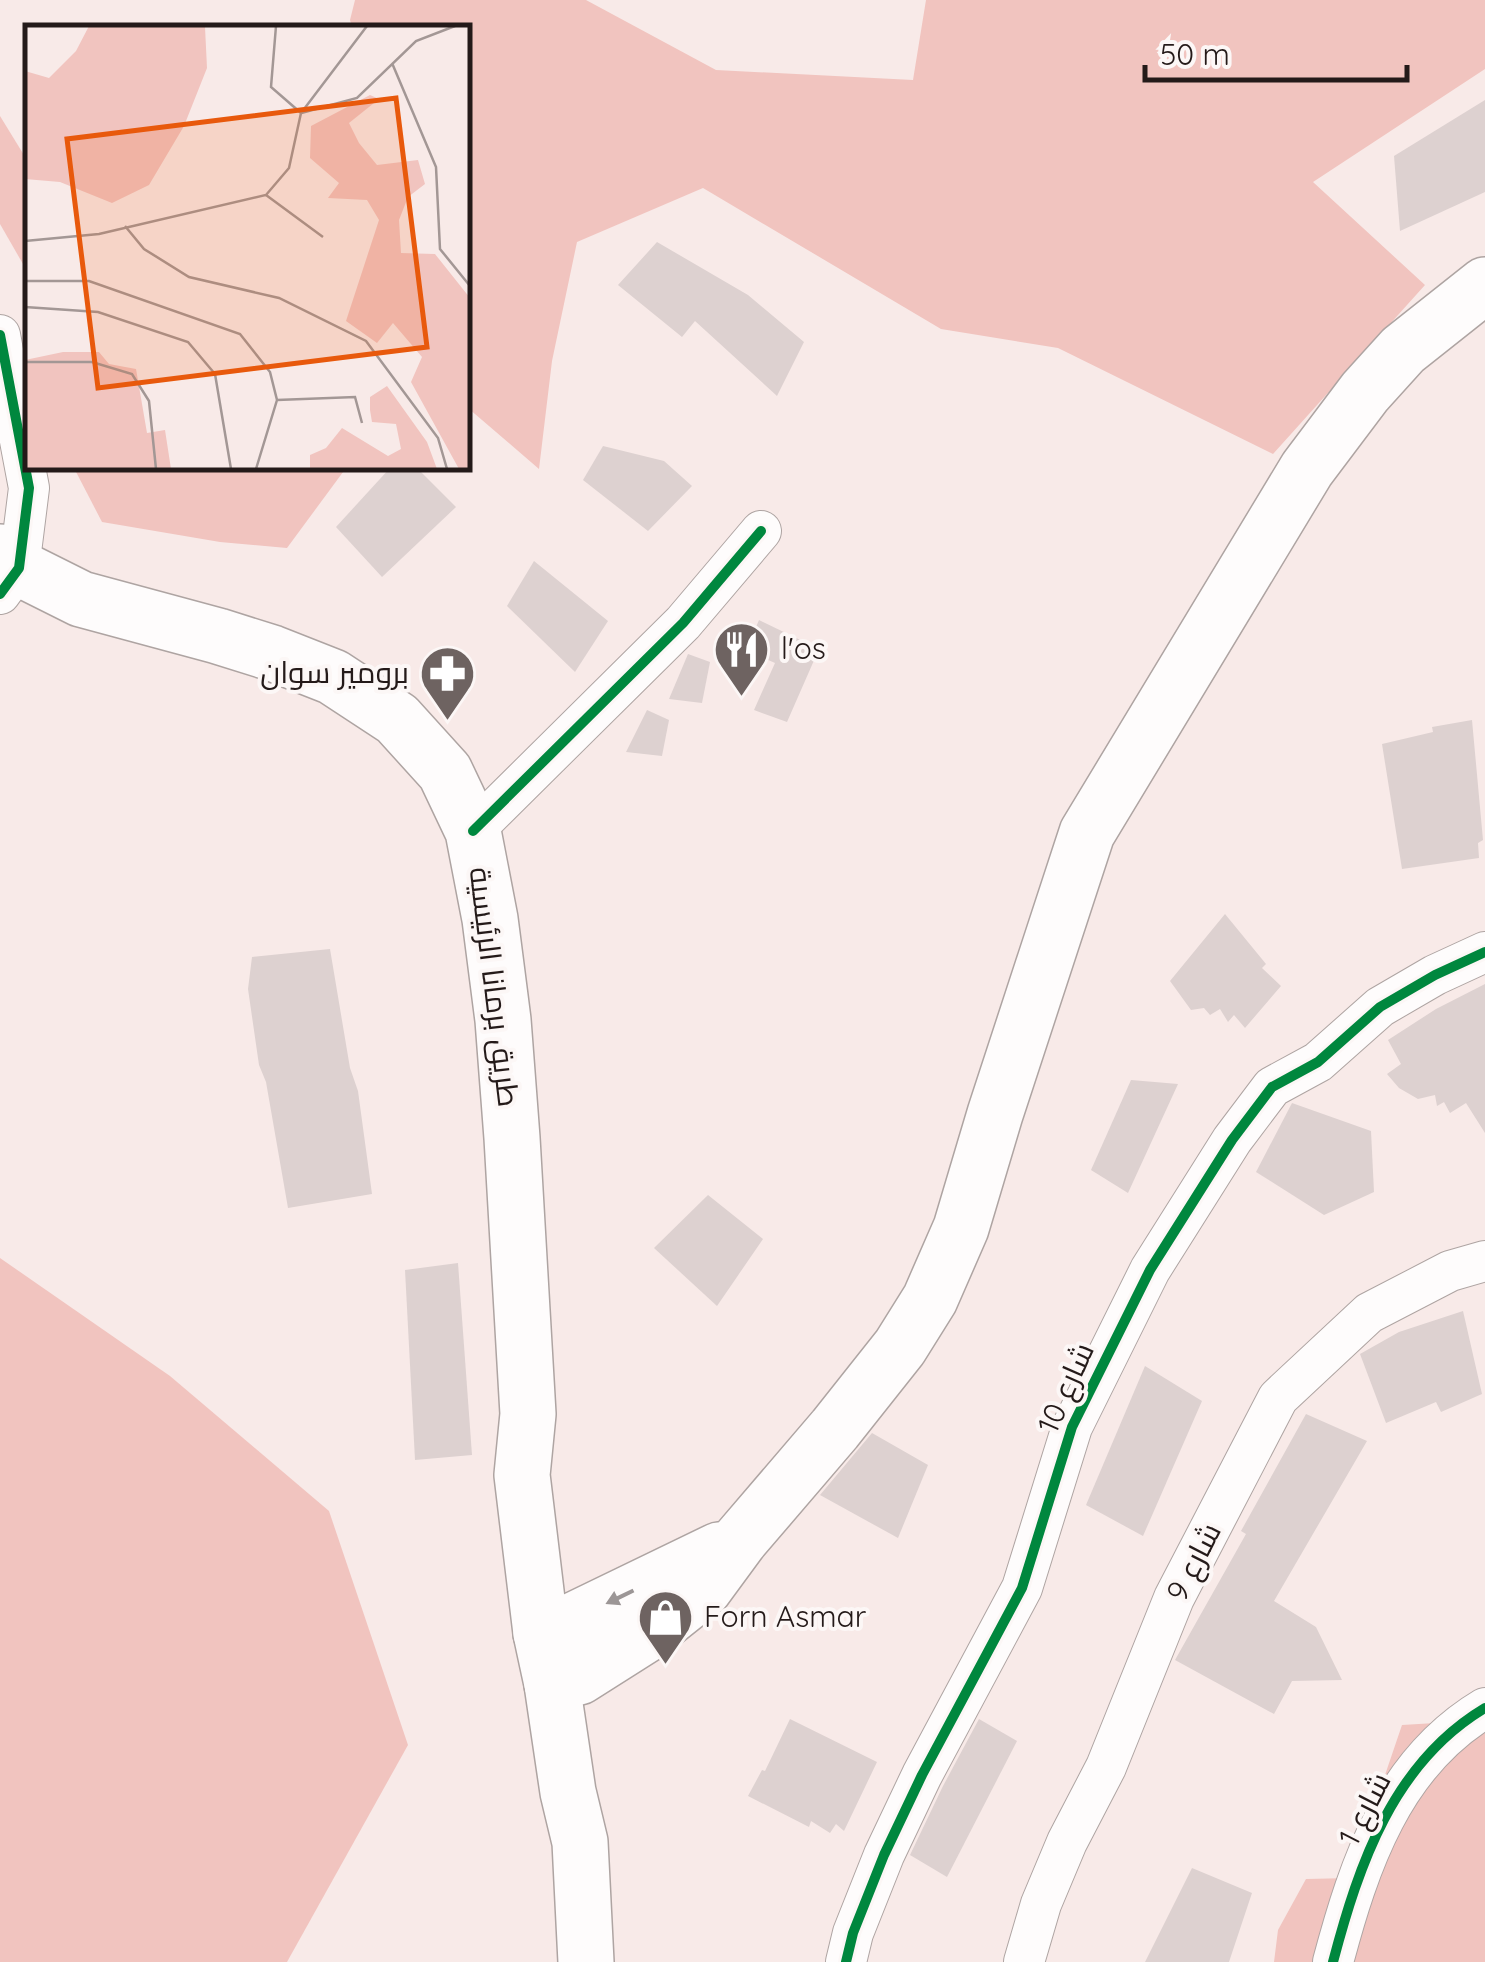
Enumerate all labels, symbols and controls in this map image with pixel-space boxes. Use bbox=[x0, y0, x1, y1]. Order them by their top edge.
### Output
scale bar bbox=[1145, 20, 1408, 82]
inset map bbox=[25, 25, 470, 470]
text: 50 m bbox=[1160, 35, 1230, 73]
restaurant icon: l'os bbox=[712, 619, 772, 698]
place label: l'os bbox=[781, 629, 826, 667]
pharmacy icon: برومير سوان bbox=[418, 643, 478, 722]
place label: برومير سوان bbox=[260, 653, 409, 691]
street label: طريق برمانا الرئيسية bbox=[461, 865, 529, 1109]
street label: شارع 10 bbox=[1028, 1336, 1104, 1440]
street label: شارع 9 bbox=[1157, 1516, 1231, 1608]
shop icon: Forn Asmar bbox=[635, 1587, 695, 1666]
one-way arrow bbox=[606, 1589, 635, 1606]
place label: Forn Asmar bbox=[704, 1597, 867, 1635]
street label: شارع 1 bbox=[1330, 1765, 1400, 1853]

